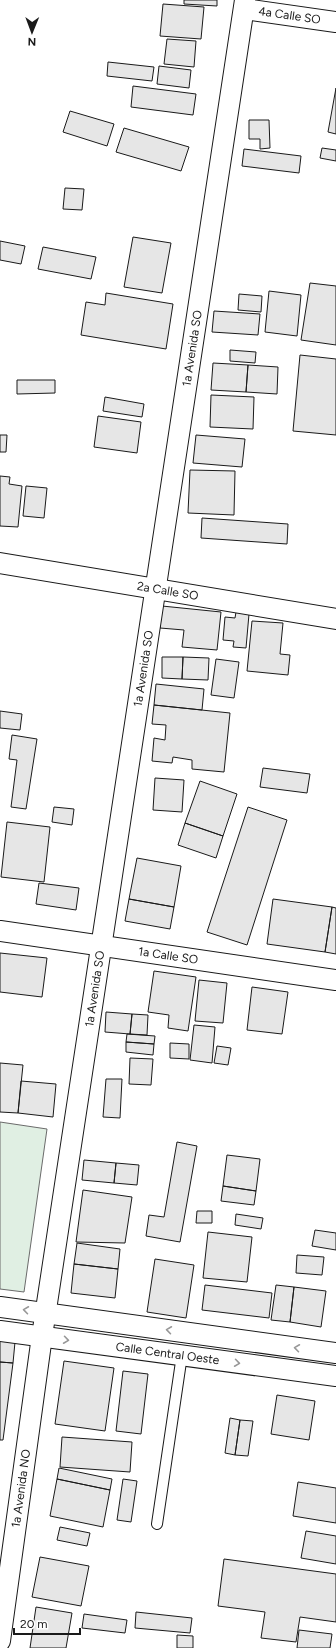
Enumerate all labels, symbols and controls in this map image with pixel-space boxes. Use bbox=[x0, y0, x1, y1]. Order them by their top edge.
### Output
street label: 4a Calle SO bbox=[257, 4, 322, 27]
north arrow bbox=[12, 12, 52, 52]
text: N bbox=[27, 35, 36, 48]
street label: 1a Avenida SO bbox=[179, 309, 205, 387]
street label: 2a Calle SO bbox=[136, 579, 199, 603]
street label: 1a Avenida SO bbox=[131, 629, 156, 708]
street label: 1a Calle SO bbox=[137, 944, 199, 967]
street label: 1a Avenida SO bbox=[82, 950, 107, 1028]
one-way arrow bbox=[23, 1306, 29, 1315]
one-way arrow bbox=[166, 1326, 172, 1335]
one-way arrow bbox=[63, 1335, 69, 1344]
street label: Calle Central Oeste bbox=[115, 1340, 221, 1367]
one-way arrow bbox=[294, 1344, 300, 1353]
one-way arrow bbox=[234, 1358, 240, 1367]
street label: 1a Avenida NO bbox=[9, 1448, 33, 1529]
scale bar bbox=[14, 1610, 80, 1636]
text: 20 m bbox=[20, 1617, 48, 1631]

